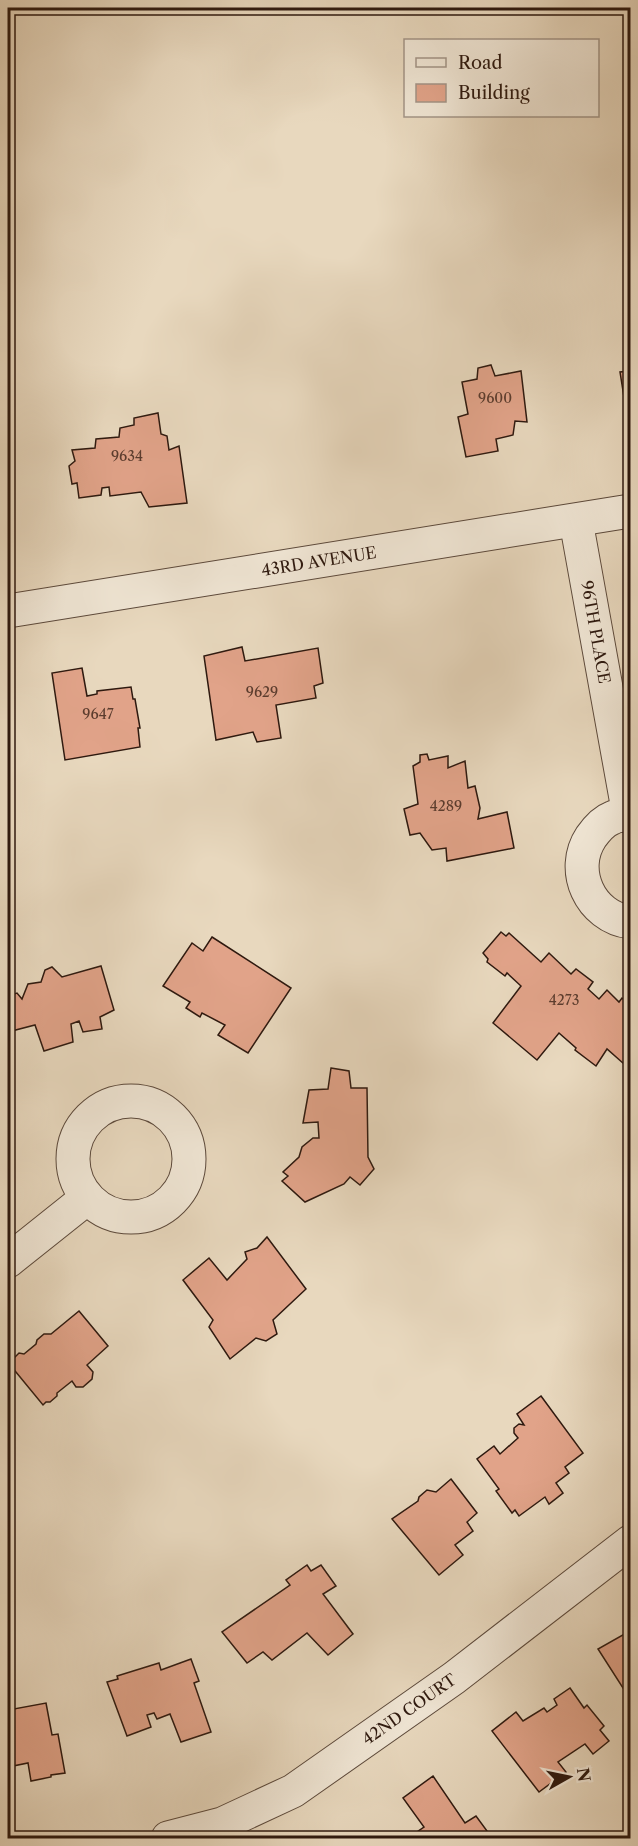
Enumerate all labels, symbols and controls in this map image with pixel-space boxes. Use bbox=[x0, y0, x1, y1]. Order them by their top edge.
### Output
legend bbox=[404, 39, 599, 117]
text: Road bbox=[458, 52, 503, 74]
text: Building bbox=[458, 82, 530, 104]
house number: 9600 bbox=[478, 389, 512, 407]
house number: 9634 bbox=[111, 447, 143, 465]
street label: 43RD AVENUE bbox=[260, 542, 378, 580]
street label: 96TH PLACE bbox=[577, 579, 615, 685]
house number: 9629 bbox=[246, 683, 278, 701]
house number: 9647 bbox=[82, 705, 114, 723]
house number: 4289 bbox=[430, 797, 462, 815]
house number: 4273 bbox=[549, 991, 579, 1009]
street label: 42ND COURT bbox=[358, 1669, 460, 1749]
north arrow bbox=[539, 1747, 599, 1807]
text: N bbox=[573, 1766, 595, 1783]

